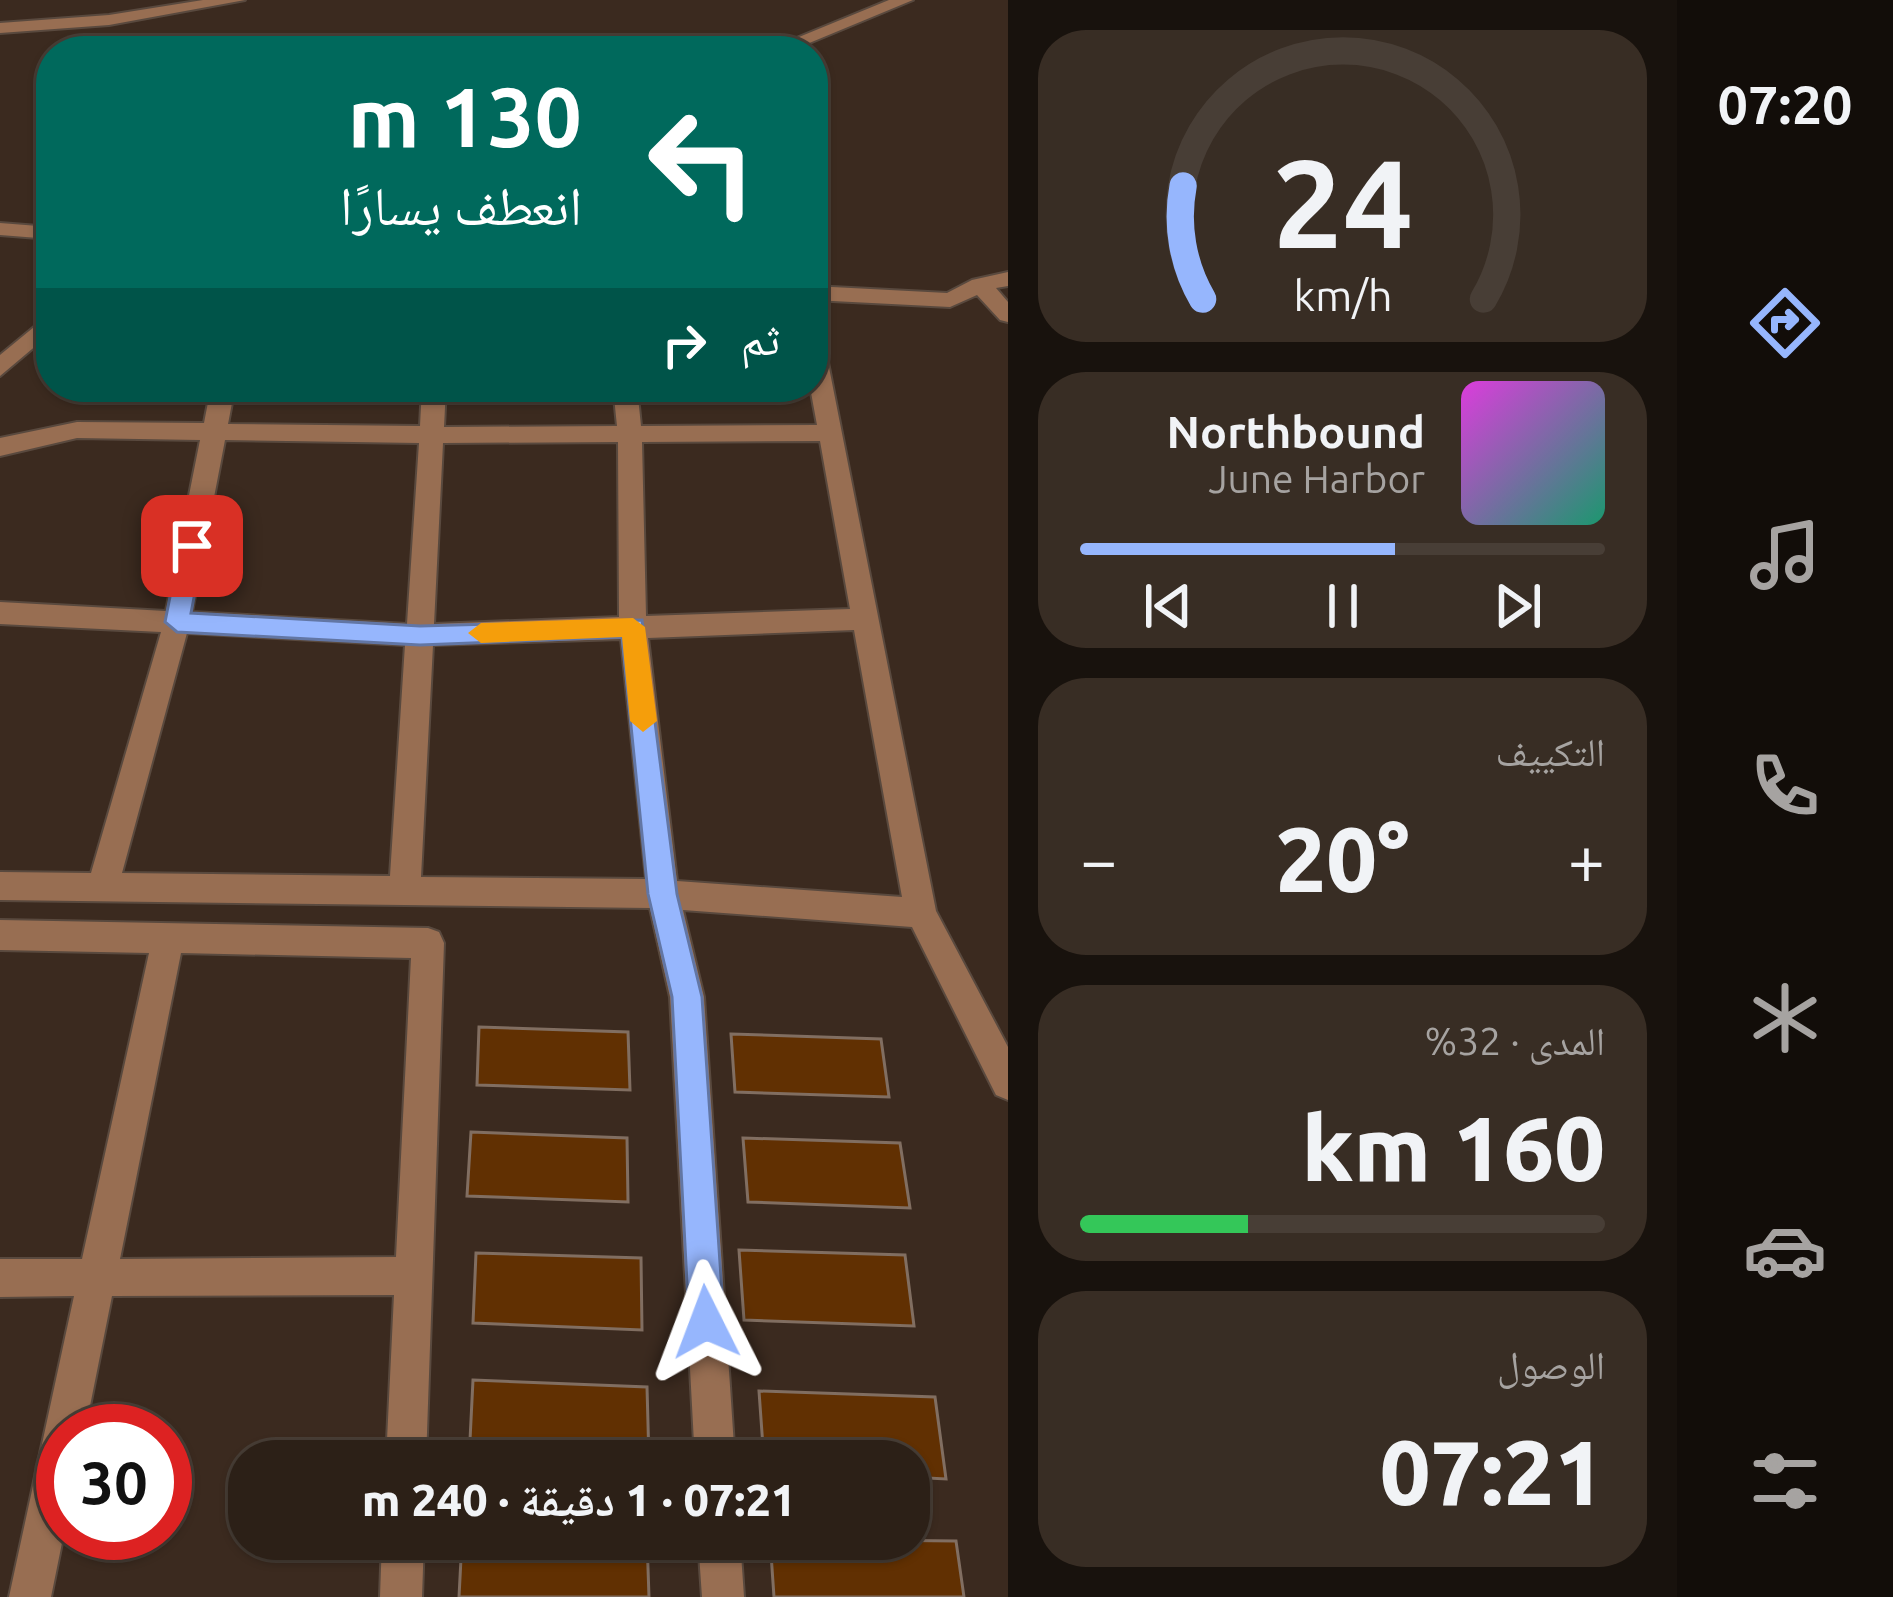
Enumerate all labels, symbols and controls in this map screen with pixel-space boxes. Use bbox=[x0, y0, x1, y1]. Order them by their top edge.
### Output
text: 130 m bbox=[348, 69, 582, 163]
text: 07:20 bbox=[1717, 74, 1853, 134]
icon: left bbox=[624, 84, 780, 240]
text: 24 bbox=[1272, 132, 1413, 272]
text: انعطف يسارًا bbox=[340, 175, 582, 235]
text: km/h bbox=[1293, 271, 1392, 319]
icon: directions bbox=[1743, 281, 1827, 365]
icon: right bbox=[651, 312, 717, 378]
text: ثم bbox=[741, 313, 780, 364]
text: Northbound bbox=[1166, 406, 1425, 457]
text: June Harbor bbox=[1208, 457, 1425, 500]
pin bbox=[141, 495, 243, 597]
icon: arrive bbox=[159, 513, 225, 579]
icon: music bbox=[1743, 513, 1827, 597]
icon: previous bbox=[1135, 573, 1201, 639]
icon: pause bbox=[1310, 573, 1376, 639]
icon: next bbox=[1485, 573, 1551, 639]
text: التكييف bbox=[1496, 730, 1605, 773]
icon: phone bbox=[1743, 744, 1827, 828]
text: 20° bbox=[1275, 808, 1410, 909]
text: − bbox=[1080, 822, 1117, 896]
text: + bbox=[1568, 822, 1605, 896]
icon: climate bbox=[1743, 976, 1827, 1060]
text: المدى · 32% bbox=[1424, 1019, 1605, 1062]
text: 160 km bbox=[1301, 1097, 1605, 1198]
icon: car bbox=[1743, 1208, 1827, 1292]
position arrow bbox=[643, 1259, 769, 1385]
text: الوصول bbox=[1497, 1343, 1605, 1386]
speed limit sign: 30 bbox=[36, 1404, 192, 1560]
text: 07:21 bbox=[1380, 1421, 1605, 1522]
icon: filters bbox=[1743, 1439, 1827, 1523]
text: 07:21 · 1 دقيقة · 240 m bbox=[362, 1474, 796, 1525]

